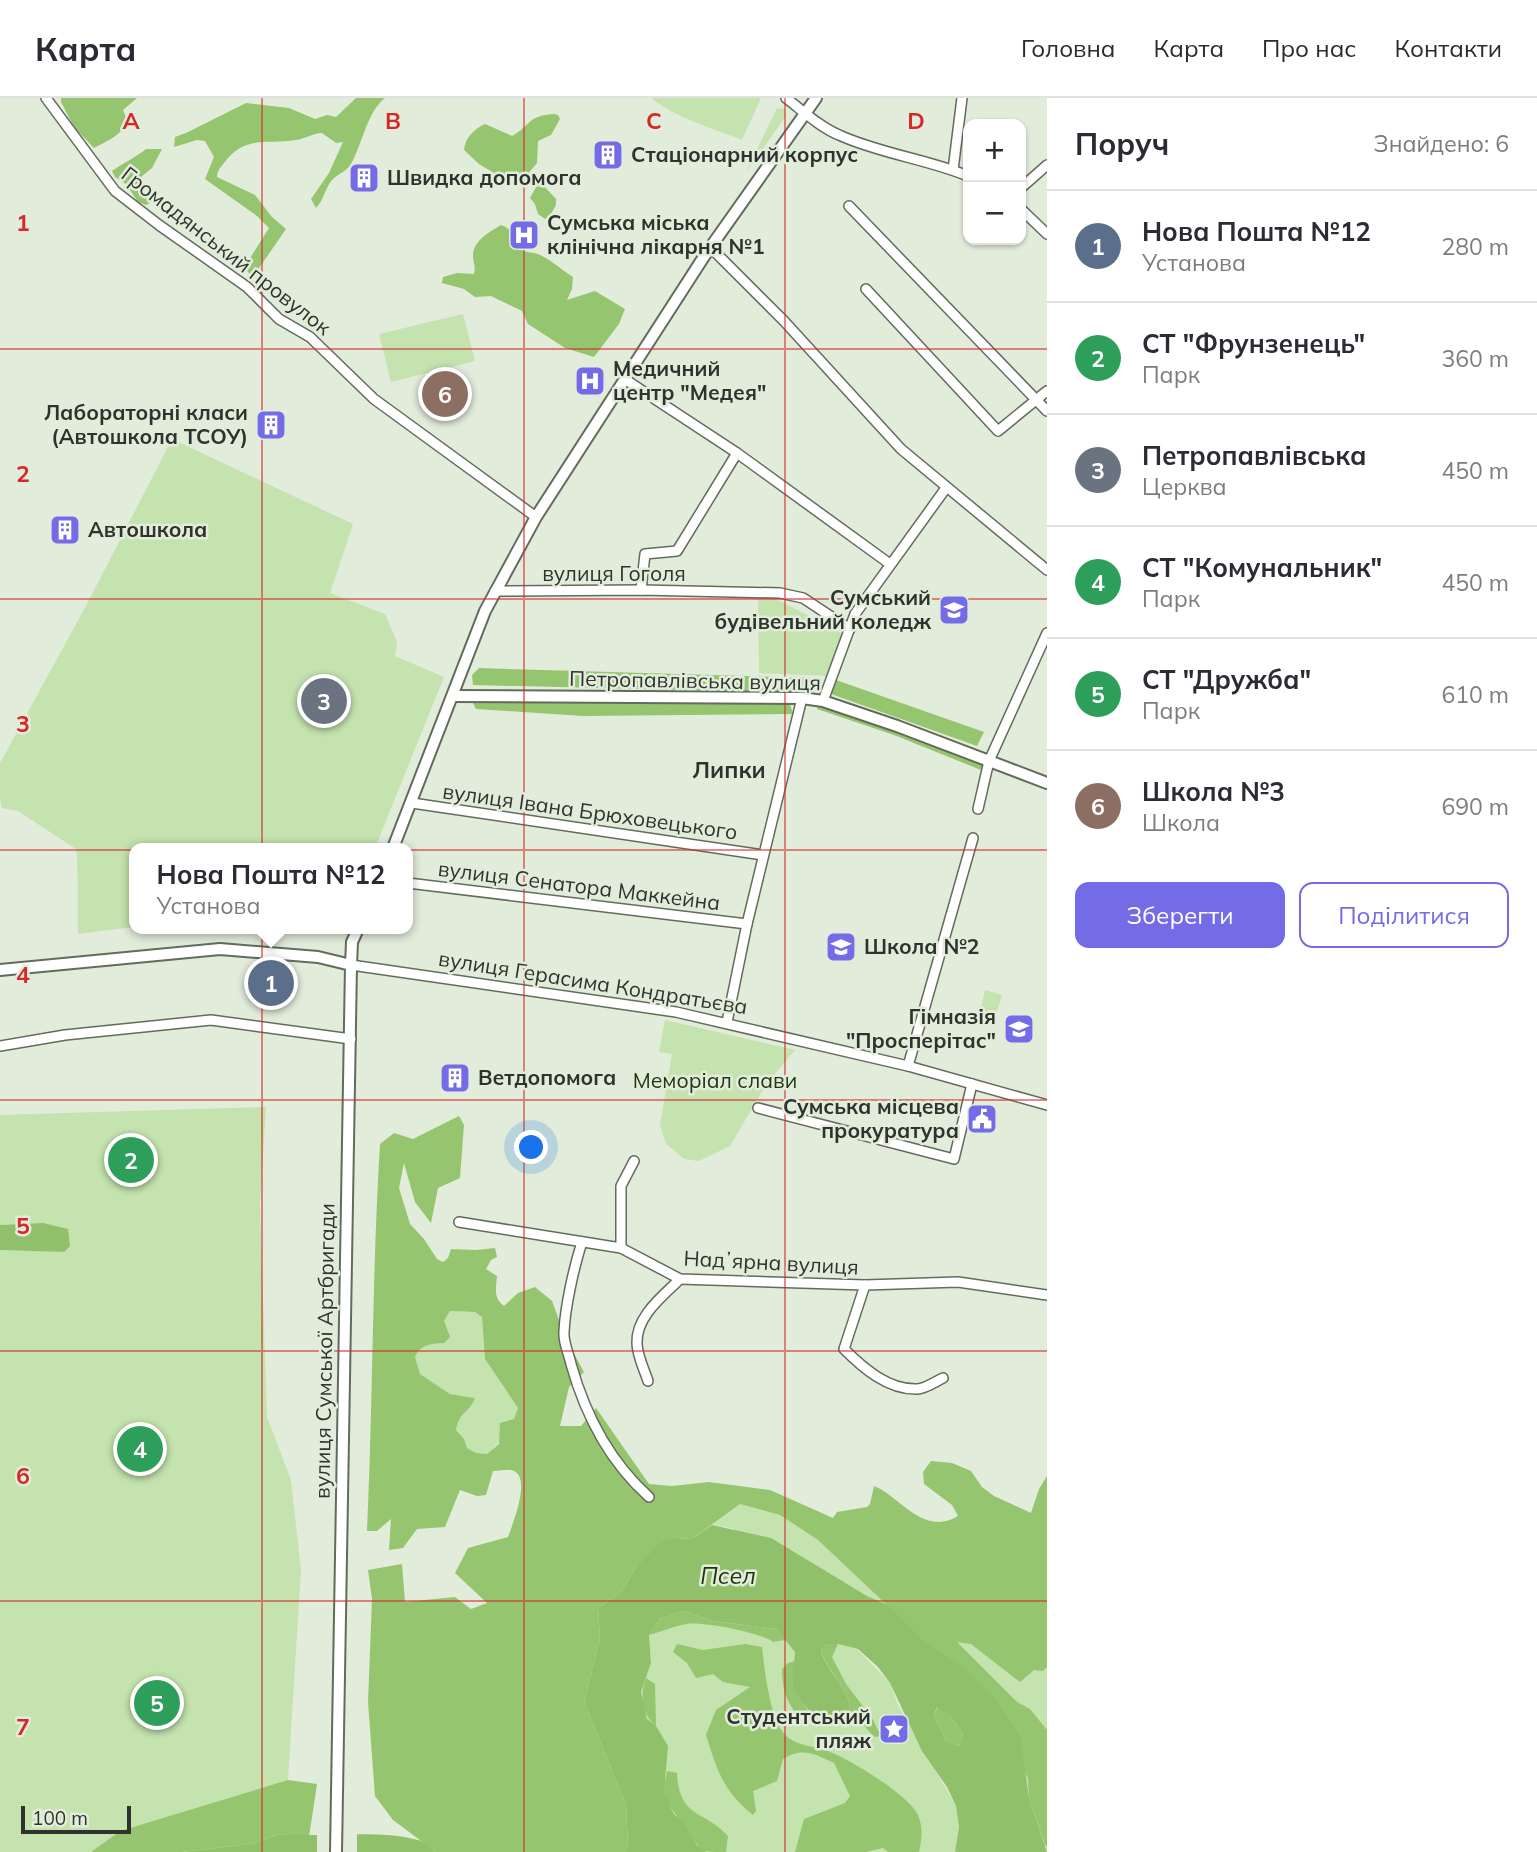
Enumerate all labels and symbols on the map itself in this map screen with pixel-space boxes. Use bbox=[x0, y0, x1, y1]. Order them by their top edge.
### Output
text: A bbox=[122, 106, 140, 135]
text: B bbox=[385, 106, 401, 135]
text: C bbox=[646, 106, 662, 135]
text: D bbox=[907, 106, 925, 135]
building icon: Стаціонарний корпус bbox=[591, 138, 625, 172]
place label: Стаціонарний корпус bbox=[631, 141, 858, 167]
street label: Громадянський провулок bbox=[117, 160, 337, 340]
building icon: Швидка допомога bbox=[347, 161, 381, 195]
place label: Швидка допомога bbox=[387, 164, 582, 190]
text: 1 bbox=[16, 208, 30, 237]
place label: Сумська міська клінічна лікарня №1 bbox=[547, 209, 765, 259]
hospital icon: Сумська міська клінічна лікарня №1 bbox=[507, 218, 541, 252]
place label: Медичний центр "Медея" bbox=[613, 355, 766, 405]
hospital icon: Медичний центр "Медея" bbox=[573, 364, 607, 398]
pin: 6 bbox=[422, 368, 468, 420]
place label: Лабораторні класи (Автошкола ТСОУ) bbox=[44, 399, 248, 449]
building icon: Лабораторні класи (Автошкола ТСОУ) bbox=[254, 408, 288, 442]
text: 2 bbox=[16, 459, 30, 488]
building icon: Автошкола bbox=[48, 513, 82, 547]
place label: Автошкола bbox=[88, 516, 207, 542]
street label: вулиця Гоголя bbox=[542, 560, 686, 586]
place label: Сумський будівельний коледж bbox=[715, 584, 931, 634]
school or university icon: Сумський будівельний коледж bbox=[937, 593, 971, 627]
street label: Петропавлівська вулиця bbox=[569, 665, 821, 695]
pin: 3 bbox=[301, 675, 347, 727]
text: 3 bbox=[16, 709, 30, 738]
district label: Липки bbox=[692, 755, 766, 784]
street label: вулиця Івана Брюховецького bbox=[441, 777, 739, 845]
street label: вулиця Сенатора Маккейна bbox=[437, 855, 722, 915]
school or university icon: Школа №2 bbox=[824, 930, 858, 964]
place label: Школа №2 bbox=[864, 933, 979, 959]
street label: вулиця Герасима Кондратьєва bbox=[437, 945, 750, 1019]
pin: 1 bbox=[248, 957, 294, 1009]
text: 4 bbox=[16, 960, 30, 989]
place label: Гімназія "Просперітас" bbox=[846, 1003, 996, 1053]
school or university icon: Гімназія "Просперітас" bbox=[1002, 1012, 1036, 1046]
building icon: Ветдопомога bbox=[438, 1061, 472, 1095]
place label: Ветдопомога bbox=[478, 1064, 616, 1090]
park label: Меморіал слави bbox=[633, 1067, 797, 1093]
place label: Сумська місцева прокуратура bbox=[783, 1093, 959, 1143]
public building icon: Сумська місцева прокуратура bbox=[965, 1102, 999, 1136]
your location bbox=[514, 1130, 548, 1164]
pin: 2 bbox=[108, 1134, 154, 1186]
street label: вулиця Сумської Артбригади bbox=[308, 1203, 340, 1499]
text: 5 bbox=[16, 1211, 30, 1240]
street label: Надʼярна вулиця bbox=[683, 1244, 859, 1280]
pin: 4 bbox=[117, 1423, 163, 1475]
text: 6 bbox=[16, 1461, 30, 1490]
water label: Псел bbox=[700, 1561, 756, 1590]
pin: 5 bbox=[134, 1677, 180, 1729]
place label: Студентський пляж bbox=[726, 1703, 871, 1753]
text: 7 bbox=[16, 1712, 30, 1741]
place icon: Студентський пляж bbox=[877, 1712, 911, 1746]
scale bar bbox=[21, 1803, 131, 1835]

